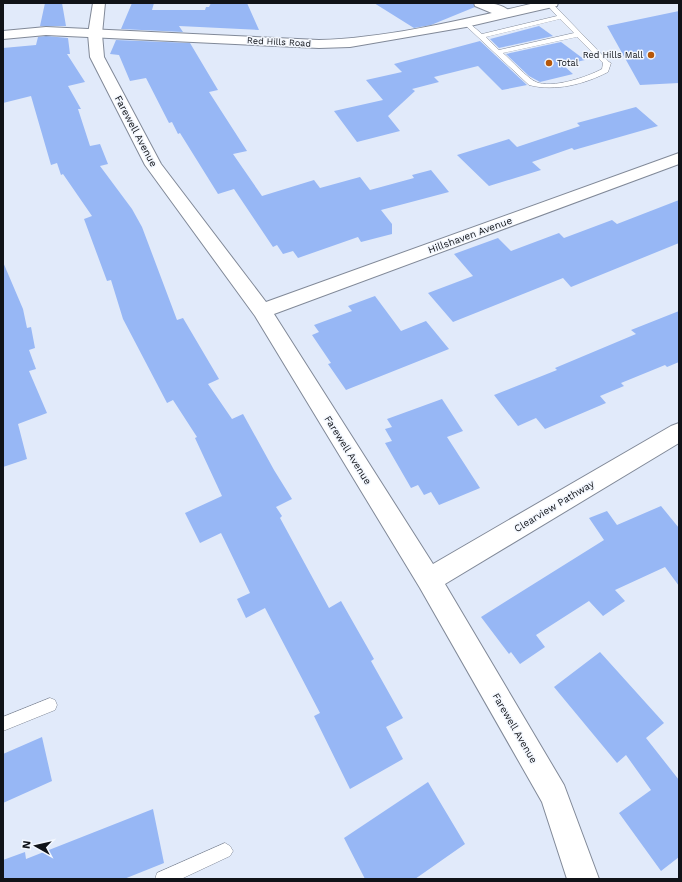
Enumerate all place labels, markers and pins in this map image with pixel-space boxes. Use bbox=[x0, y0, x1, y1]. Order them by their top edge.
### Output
place label: Red Hills Mall bbox=[583, 50, 643, 60]
marker: Red Hills Mall bbox=[646, 50, 656, 60]
marker: Total bbox=[544, 58, 554, 68]
place label: Total bbox=[557, 58, 579, 68]

